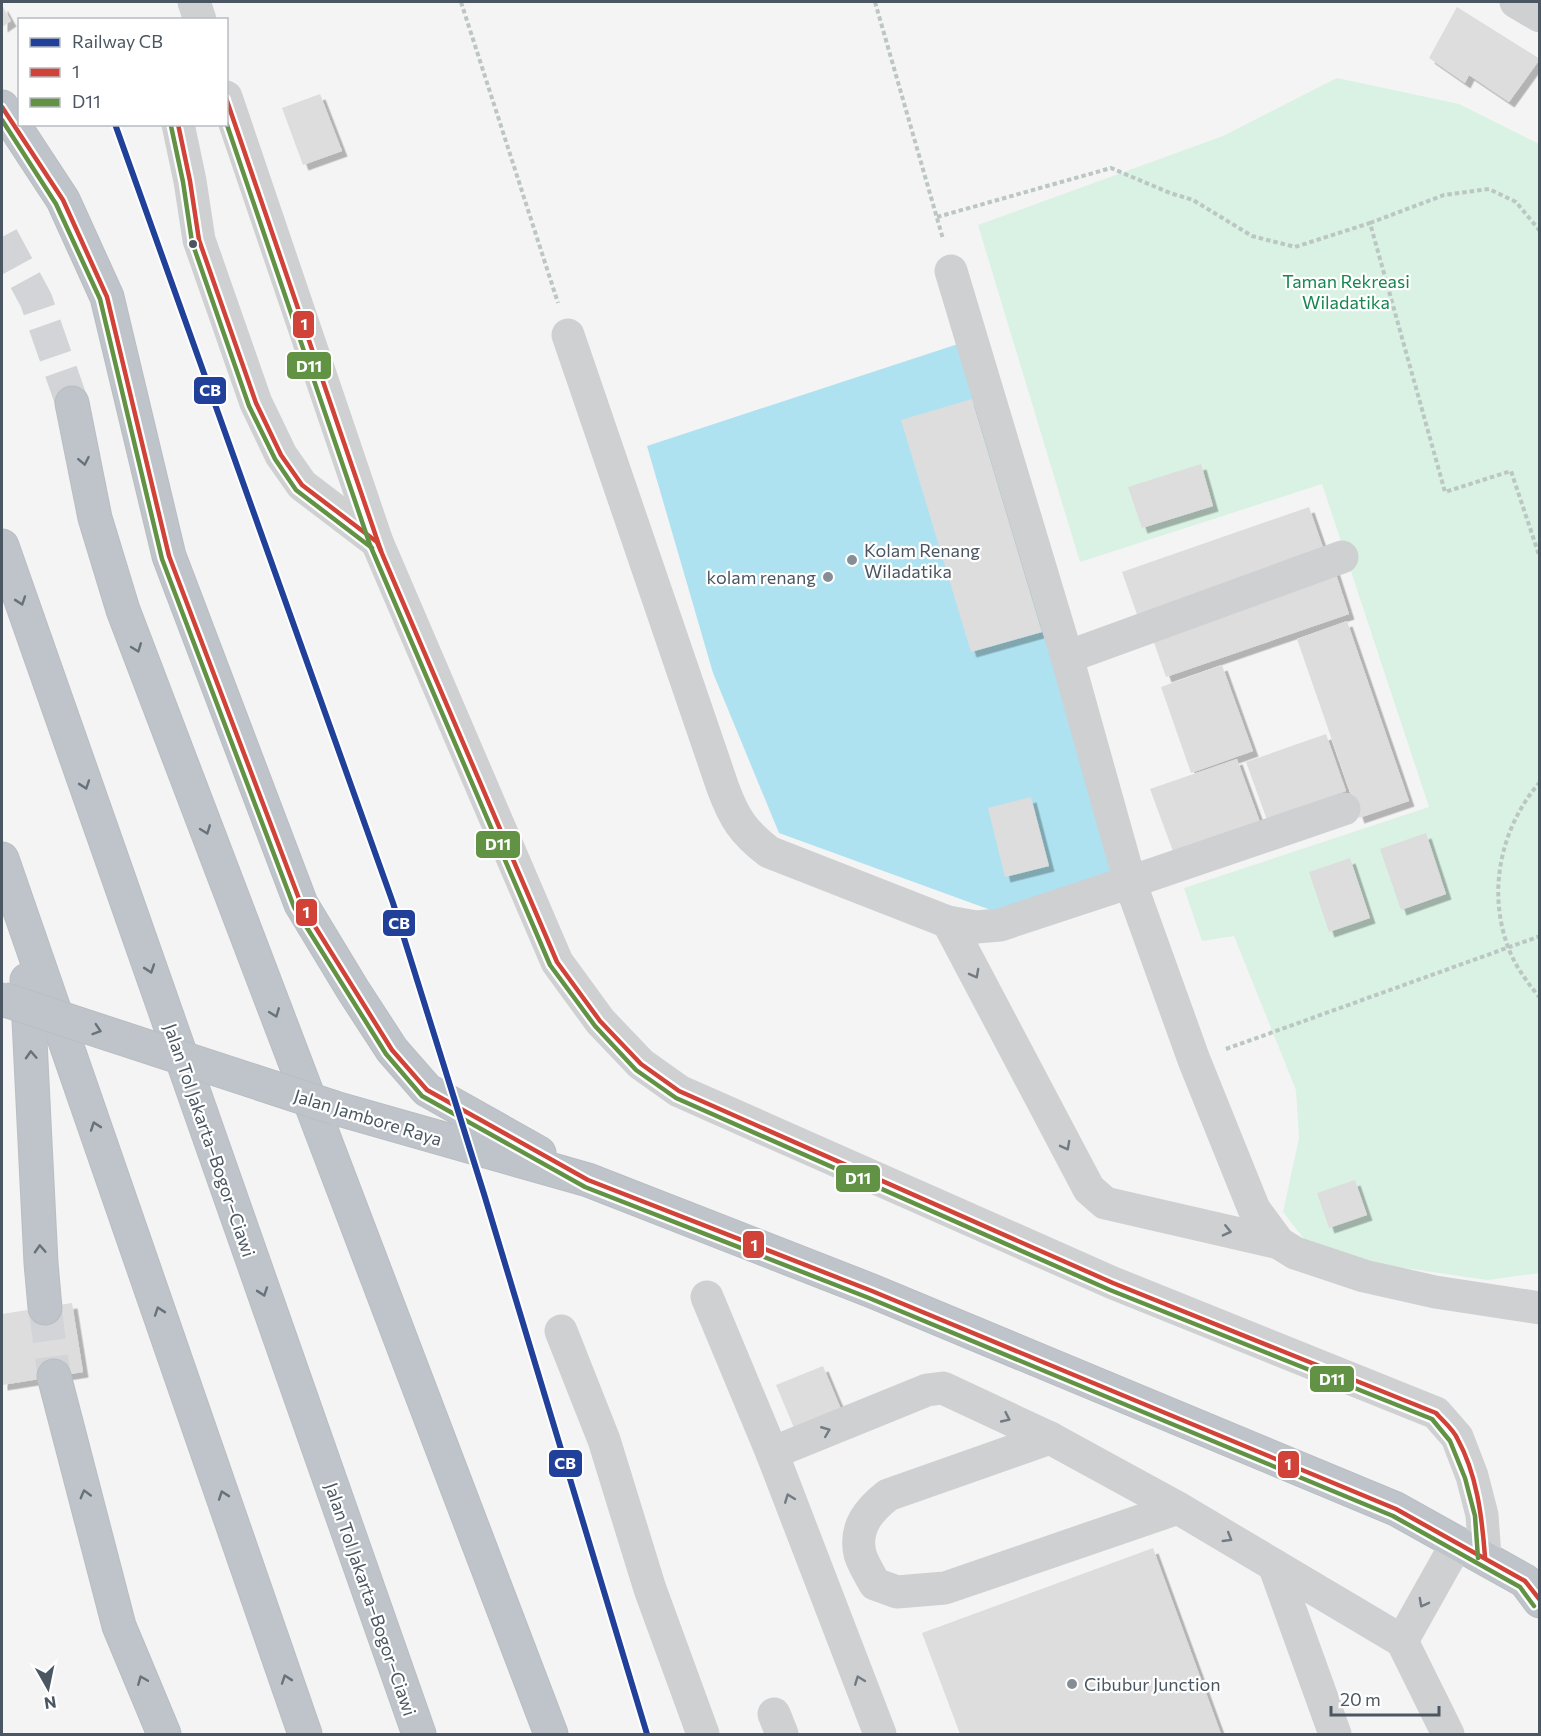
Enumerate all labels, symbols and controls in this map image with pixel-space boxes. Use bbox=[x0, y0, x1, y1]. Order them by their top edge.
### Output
legend bbox=[18, 18, 228, 126]
text: Railway CB bbox=[72, 30, 163, 52]
text: 1 bbox=[72, 60, 80, 82]
text: D11 bbox=[72, 90, 101, 112]
unlabelled marker bbox=[187, 238, 199, 250]
park label: Taman Rekreasi Wiladatika bbox=[1282, 270, 1410, 313]
line badge: 1 bbox=[292, 310, 315, 339]
text: 1 bbox=[300, 314, 308, 333]
line badge: D11 bbox=[286, 351, 332, 380]
text: D11 bbox=[296, 356, 322, 375]
line badge: CB bbox=[193, 376, 227, 405]
text: CB bbox=[199, 380, 221, 399]
one-way arrow bbox=[77, 455, 90, 465]
place label: Kolam Renang Wiladatika bbox=[864, 539, 980, 582]
marker: Kolam Renang Wiladatika bbox=[845, 553, 859, 567]
place label: kolam renang bbox=[707, 566, 816, 588]
marker: kolam renang bbox=[821, 570, 835, 584]
one-way arrow bbox=[13, 595, 26, 606]
one-way arrow bbox=[130, 642, 142, 653]
one-way arrow bbox=[78, 779, 91, 790]
one-way arrow bbox=[198, 824, 211, 835]
line badge: D11 bbox=[475, 830, 521, 859]
text: D11 bbox=[485, 834, 511, 853]
line badge: 1 bbox=[295, 898, 318, 927]
text: 1 bbox=[302, 902, 310, 921]
line badge: CB bbox=[382, 909, 416, 937]
text: CB bbox=[388, 913, 410, 932]
one-way arrow bbox=[143, 963, 156, 974]
one-way arrow bbox=[968, 968, 980, 979]
one-way arrow bbox=[268, 1006, 280, 1017]
street label: Jalan Tol Jakarta–Bogor–Ciawi bbox=[160, 1020, 260, 1260]
one-way arrow bbox=[91, 1023, 102, 1035]
one-way arrow bbox=[24, 1050, 37, 1059]
street label: Jalan Jambore Raya bbox=[291, 1084, 445, 1150]
one-way arrow bbox=[90, 1121, 102, 1132]
one-way arrow bbox=[1059, 1140, 1070, 1151]
line badge: D11 bbox=[835, 1164, 881, 1193]
text: D11 bbox=[845, 1168, 871, 1187]
one-way arrow bbox=[1222, 1224, 1232, 1237]
line badge: 1 bbox=[742, 1230, 765, 1259]
text: 1 bbox=[750, 1235, 758, 1254]
one-way arrow bbox=[33, 1245, 46, 1254]
one-way arrow bbox=[256, 1286, 269, 1297]
one-way arrow bbox=[153, 1306, 166, 1317]
line badge: D11 bbox=[1309, 1365, 1355, 1393]
text: D11 bbox=[1319, 1369, 1345, 1388]
one-way arrow bbox=[1000, 1410, 1011, 1422]
one-way arrow bbox=[819, 1426, 830, 1438]
line badge: CB bbox=[548, 1449, 583, 1478]
line badge: 1 bbox=[1277, 1450, 1300, 1479]
text: CB bbox=[554, 1453, 576, 1472]
text: 1 bbox=[1284, 1454, 1292, 1473]
street label: Jalan Tol Jakarta–Bogor–Ciawi bbox=[321, 1479, 421, 1719]
one-way arrow bbox=[80, 1489, 92, 1500]
one-way arrow bbox=[217, 1490, 230, 1501]
one-way arrow bbox=[783, 1493, 796, 1504]
one-way arrow bbox=[1222, 1531, 1232, 1542]
one-way arrow bbox=[1419, 1597, 1430, 1608]
north arrow bbox=[18, 1658, 78, 1718]
place label: Cibubur Junction bbox=[1084, 1673, 1221, 1695]
one-way arrow bbox=[281, 1674, 294, 1685]
one-way arrow bbox=[853, 1675, 866, 1686]
one-way arrow bbox=[137, 1676, 149, 1687]
marker: Cibubur Junction bbox=[1065, 1677, 1079, 1691]
scale bar bbox=[1331, 1679, 1439, 1717]
text: 20 m bbox=[1340, 1688, 1381, 1710]
text: N bbox=[43, 1693, 58, 1714]

